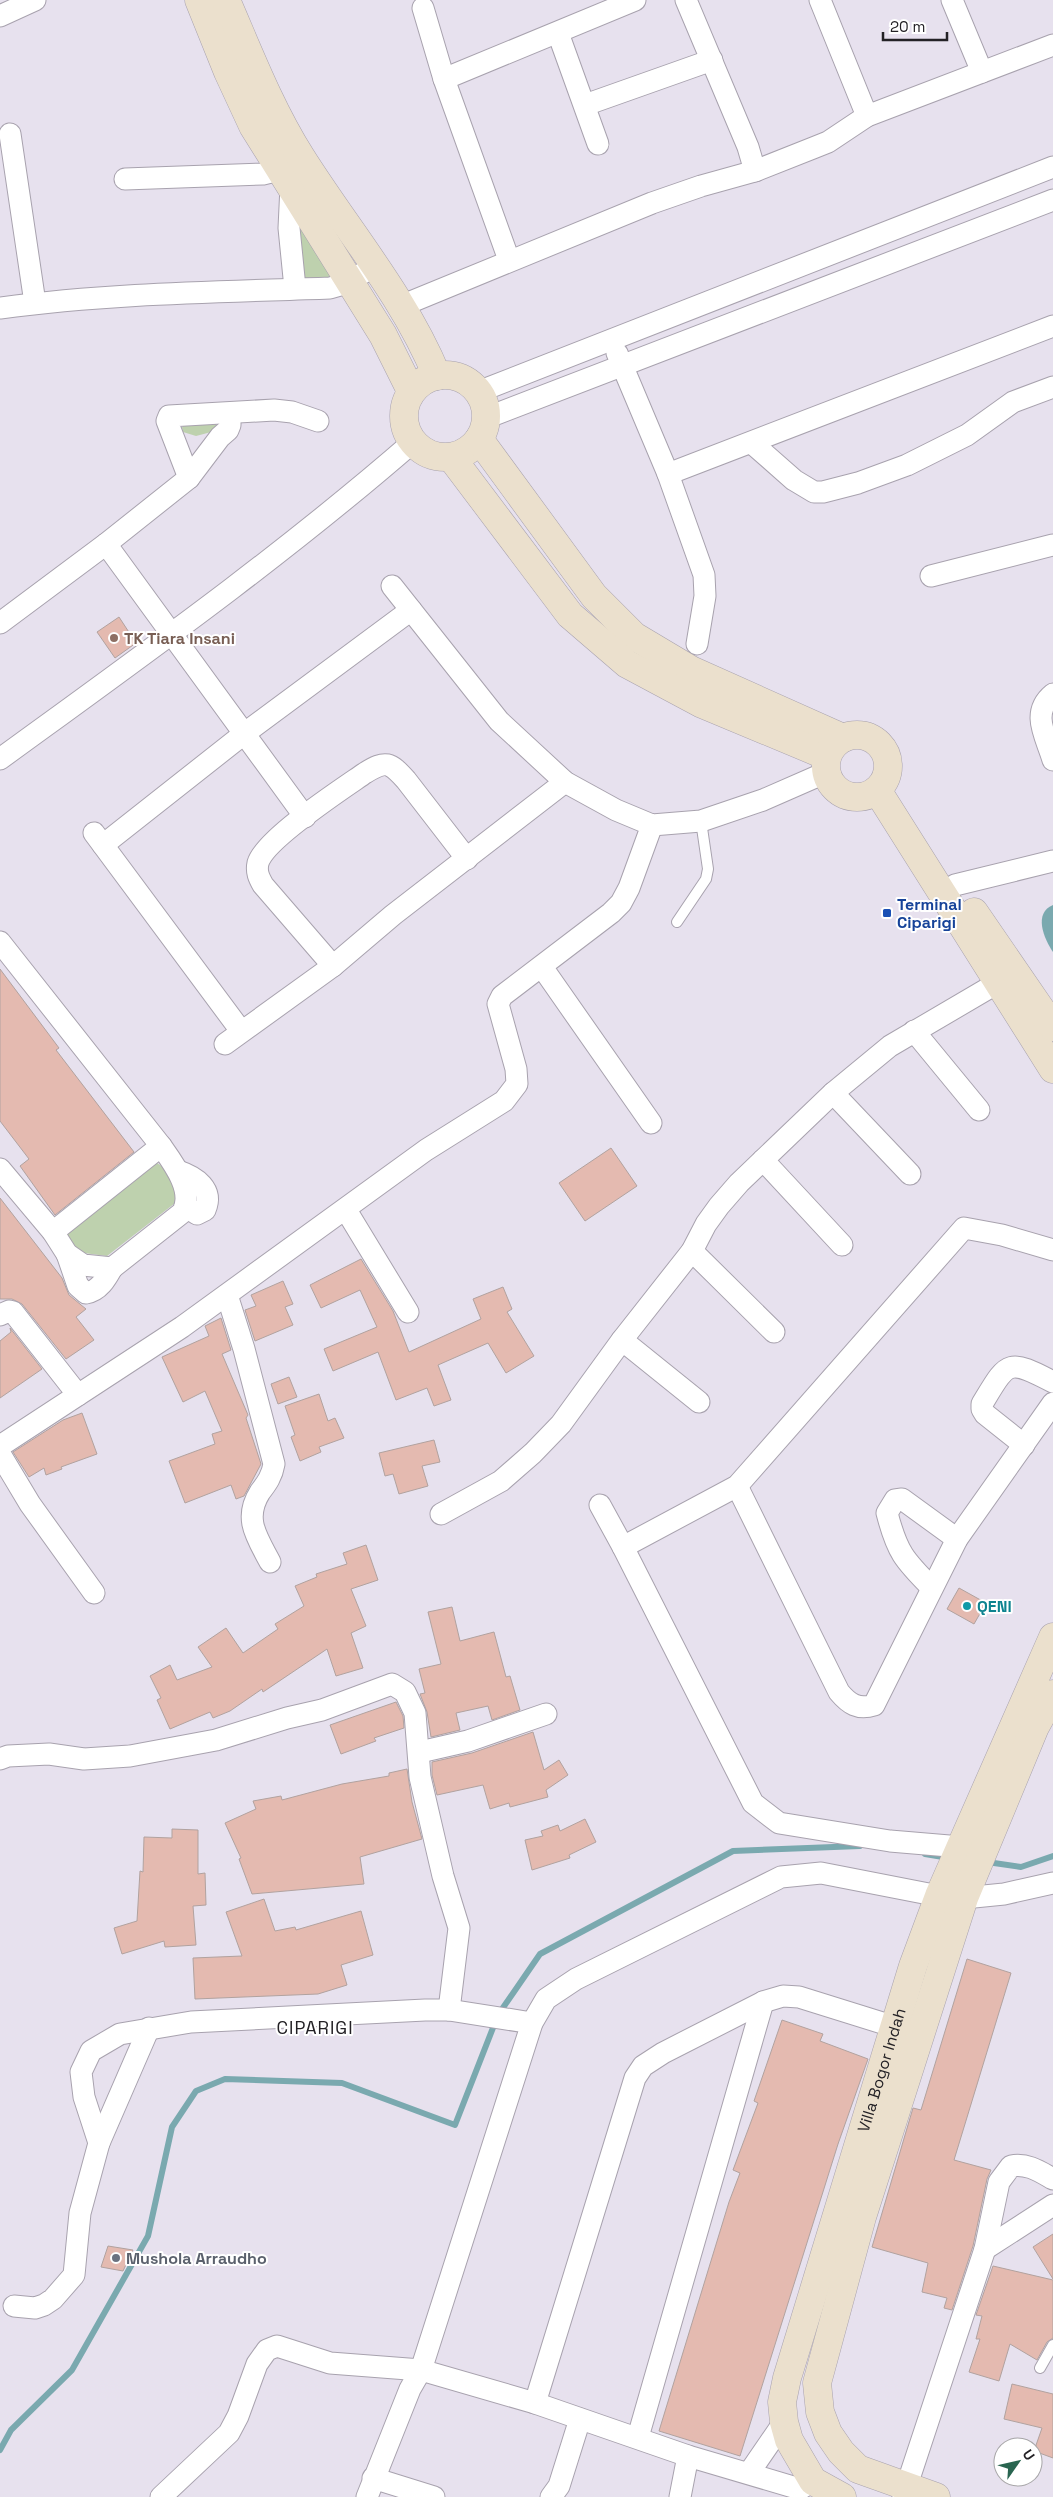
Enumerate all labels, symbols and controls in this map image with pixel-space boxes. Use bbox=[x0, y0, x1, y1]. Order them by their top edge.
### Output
scale bar bbox=[883, 10, 947, 42]
text: 20 m bbox=[890, 17, 925, 36]
place label: TK Tiara Insani bbox=[124, 628, 235, 649]
marker: TK Tiara Insani bbox=[108, 632, 120, 644]
place label: Terminal Ciparigi bbox=[897, 894, 962, 933]
marker: Terminal Ciparigi bbox=[881, 907, 893, 919]
place label: QENI bbox=[977, 1596, 1012, 1617]
marker: QENI bbox=[961, 1600, 973, 1612]
street label: Villa Bogor Indah bbox=[852, 2005, 910, 2135]
district label: CIPARIGI bbox=[276, 2016, 354, 2039]
place label: Mushola Arraudho bbox=[126, 2248, 267, 2269]
marker: Mushola Arraudho bbox=[110, 2252, 122, 2264]
north arrow bbox=[993, 2437, 1043, 2487]
text: U bbox=[1019, 2446, 1039, 2464]

